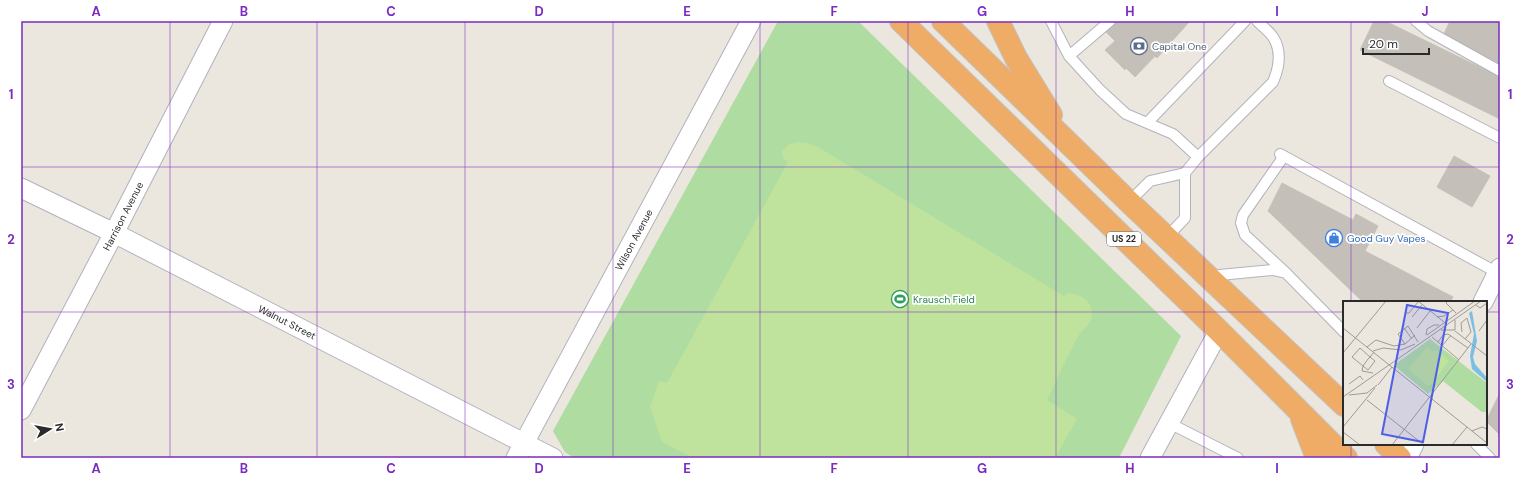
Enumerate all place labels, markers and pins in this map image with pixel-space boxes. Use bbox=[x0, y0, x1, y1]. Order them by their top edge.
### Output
bank icon: Capital One bbox=[1129, 36, 1149, 56]
place label: Capital One bbox=[1152, 40, 1207, 53]
shop icon: Good Guy Vapes bbox=[1324, 228, 1344, 248]
place label: Good Guy Vapes bbox=[1347, 232, 1425, 245]
sports icon: Krausch Field bbox=[890, 289, 910, 309]
place label: Krausch Field bbox=[913, 293, 975, 306]

